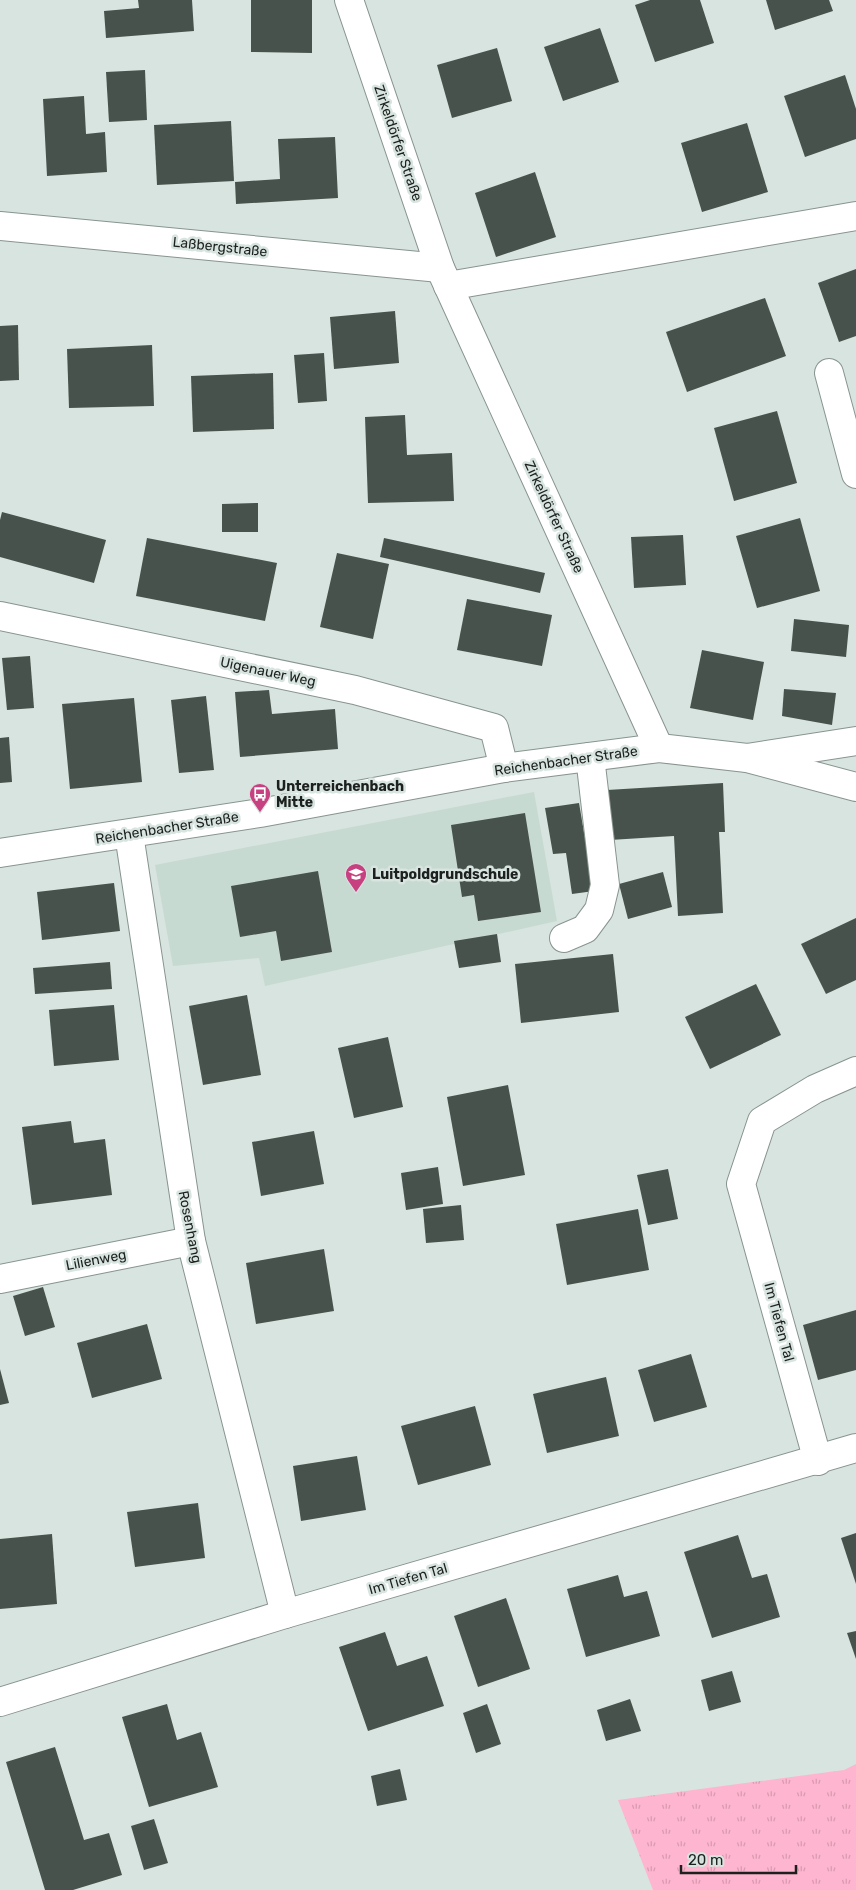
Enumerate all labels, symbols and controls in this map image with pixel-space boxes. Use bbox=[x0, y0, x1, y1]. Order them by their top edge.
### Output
street label: Zirkeldörfer Straße bbox=[370, 83, 426, 203]
street label: Laßbergstraße bbox=[172, 234, 268, 260]
street label: Zirkeldörfer Straße bbox=[521, 458, 587, 576]
street label: Uigenauer Weg bbox=[219, 654, 317, 690]
street label: Reichenbacher Straße bbox=[493, 742, 639, 779]
place label: Unterreichenbach Mitte bbox=[276, 778, 404, 811]
bus stop icon: Unterreichenbach Mitte bbox=[248, 782, 272, 813]
street label: Reichenbacher Straße bbox=[94, 808, 240, 848]
school or university icon: Luitpoldgrundschule bbox=[344, 862, 368, 893]
place label: Luitpoldgrundschule bbox=[372, 866, 518, 883]
street label: Rosenhang bbox=[175, 1189, 205, 1265]
street label: Lilienweg bbox=[64, 1246, 128, 1274]
street label: Im Tiefen Tal bbox=[760, 1281, 798, 1363]
street label: Im Tiefen Tal bbox=[367, 1560, 449, 1598]
scale bar bbox=[681, 1842, 796, 1874]
text: 20 m bbox=[688, 1851, 723, 1869]

